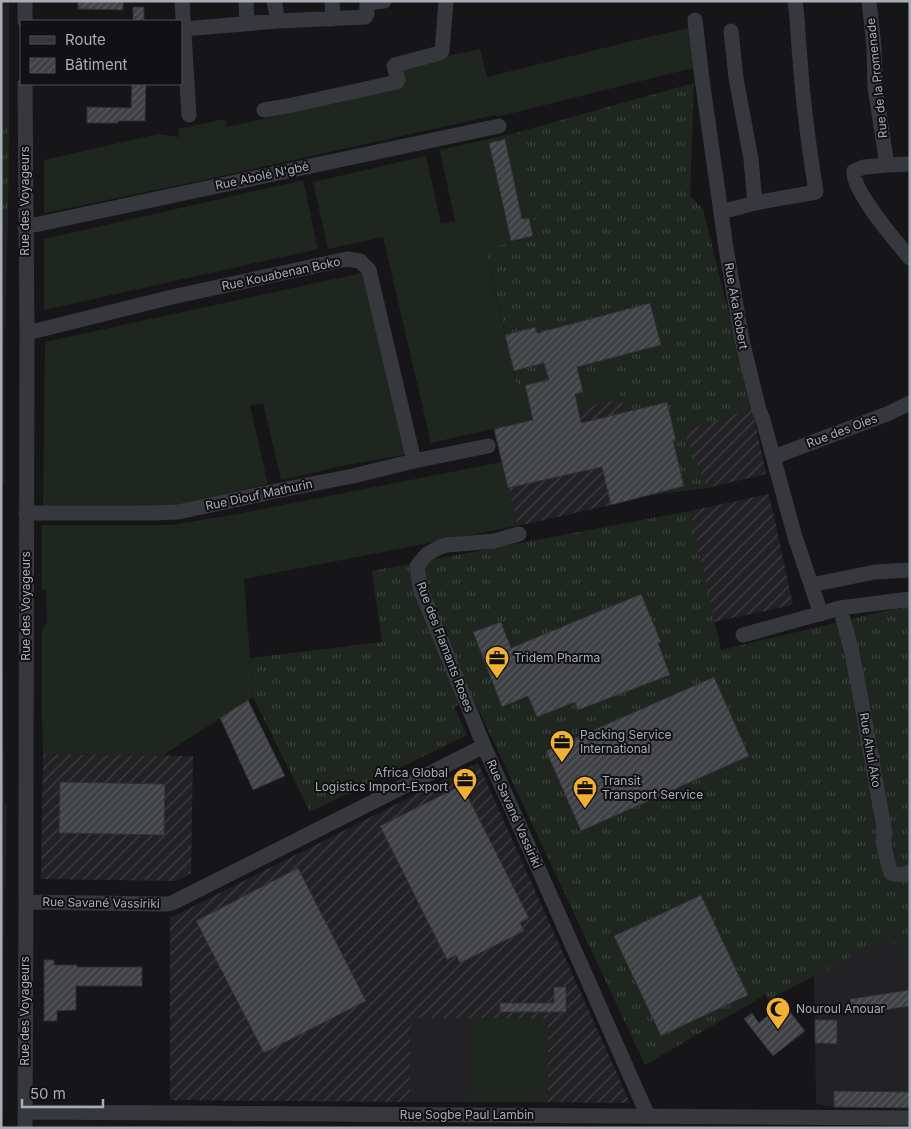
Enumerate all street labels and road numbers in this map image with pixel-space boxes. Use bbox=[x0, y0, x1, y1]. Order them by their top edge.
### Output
street label: Rue de la Promenade bbox=[863, 17, 890, 139]
street label: Rue des Voyageurs bbox=[17, 146, 32, 256]
street label: Rue Abolé N'gbé bbox=[214, 158, 310, 193]
street label: Rue Kouabenan Boko bbox=[220, 254, 342, 293]
street label: Rue Aka Robert bbox=[721, 261, 752, 351]
street label: Rue des Oies bbox=[804, 410, 879, 451]
street label: Rue Diouf Mathurin bbox=[204, 476, 314, 513]
street label: Rue des Voyageurs bbox=[18, 551, 33, 661]
street label: Rue des Flamants Roses bbox=[414, 580, 477, 714]
street label: Rue Ahui Ako bbox=[857, 711, 884, 789]
street label: Rue Savané Vassiriki bbox=[484, 757, 545, 871]
street label: Rue Savané Vassiriki bbox=[42, 894, 160, 911]
street label: Rue des Voyageurs bbox=[17, 956, 32, 1066]
street label: Rue Sogbe Paul Lambin bbox=[400, 1107, 534, 1122]

